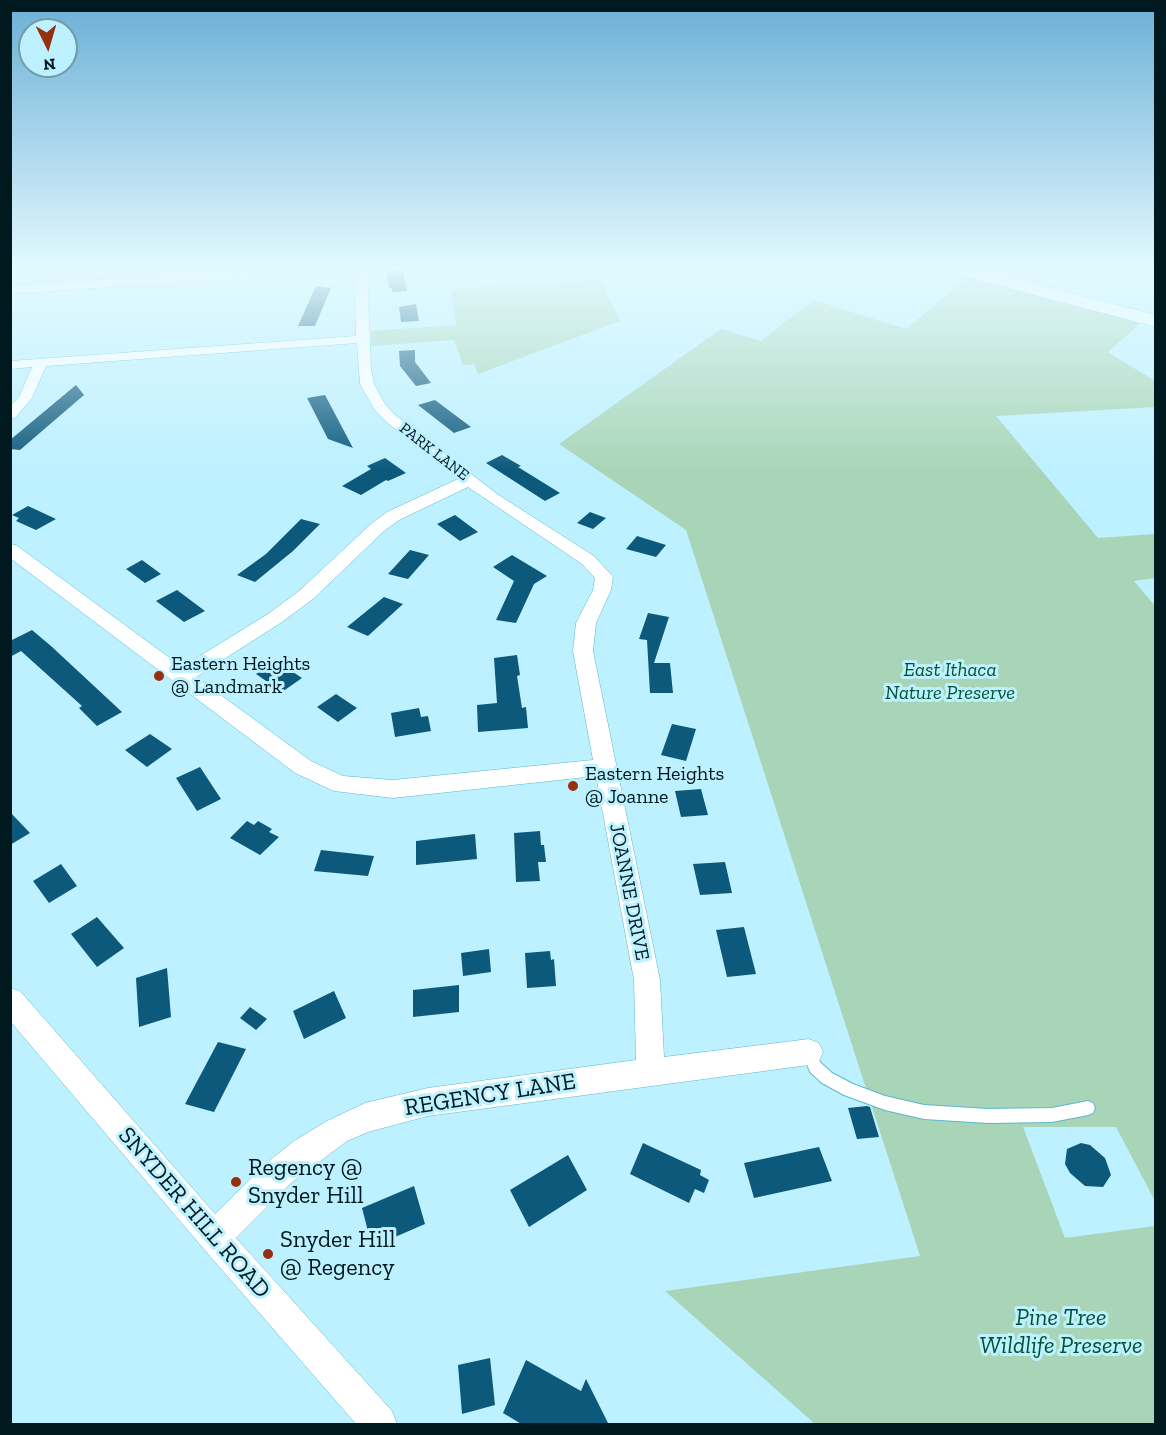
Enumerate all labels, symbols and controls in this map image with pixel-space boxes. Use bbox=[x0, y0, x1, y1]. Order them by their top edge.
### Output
north arrow bbox=[18, 18, 78, 78]
text: N bbox=[43, 54, 56, 74]
street label: PARK LANE bbox=[395, 419, 473, 485]
place label: Eastern Heights @ Landmark bbox=[171, 652, 310, 699]
park label: East Ithaca Nature Preserve bbox=[885, 658, 1015, 705]
marker: Eastern Heights @ Landmark bbox=[152, 669, 166, 683]
place label: Eastern Heights @ Joanne bbox=[585, 762, 724, 809]
marker: Eastern Heights @ Joanne bbox=[566, 779, 580, 793]
street label: JOANNE DRIVE bbox=[604, 821, 654, 963]
street label: REGENCY LANE bbox=[402, 1067, 578, 1123]
street label: SNYDER HILL ROAD bbox=[112, 1121, 276, 1305]
place label: Regency @ Snyder Hill bbox=[248, 1154, 364, 1210]
marker: Regency @ Snyder Hill bbox=[229, 1175, 243, 1189]
place label: Snyder Hill @ Regency bbox=[280, 1226, 396, 1282]
marker: Snyder Hill @ Regency bbox=[261, 1247, 275, 1261]
park label: Pine Tree Wildlife Preserve bbox=[980, 1304, 1142, 1360]

